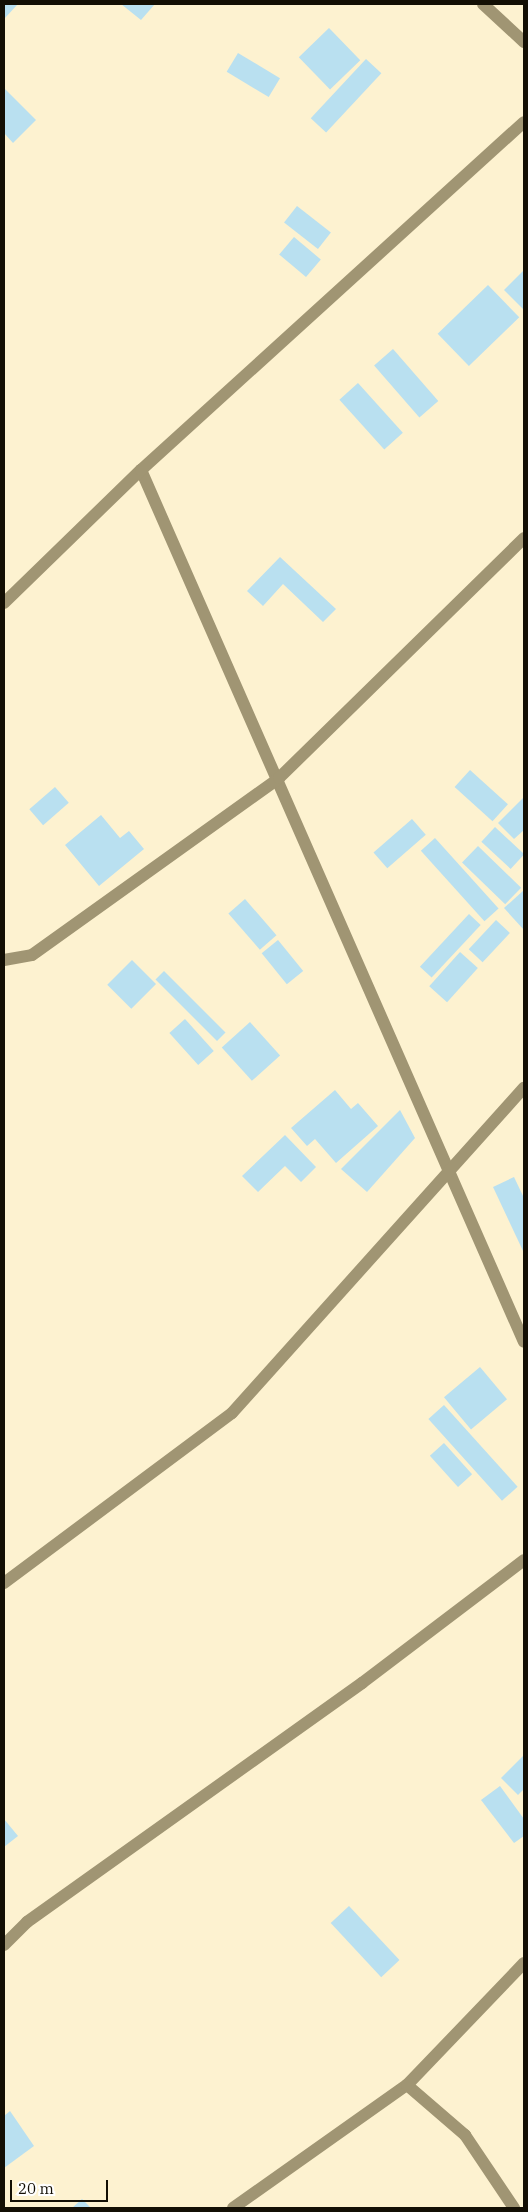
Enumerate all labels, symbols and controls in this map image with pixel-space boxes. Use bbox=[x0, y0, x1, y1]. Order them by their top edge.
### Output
scale bar bbox=[12, 2170, 110, 2202]
text: 20 m bbox=[18, 2179, 54, 2198]

